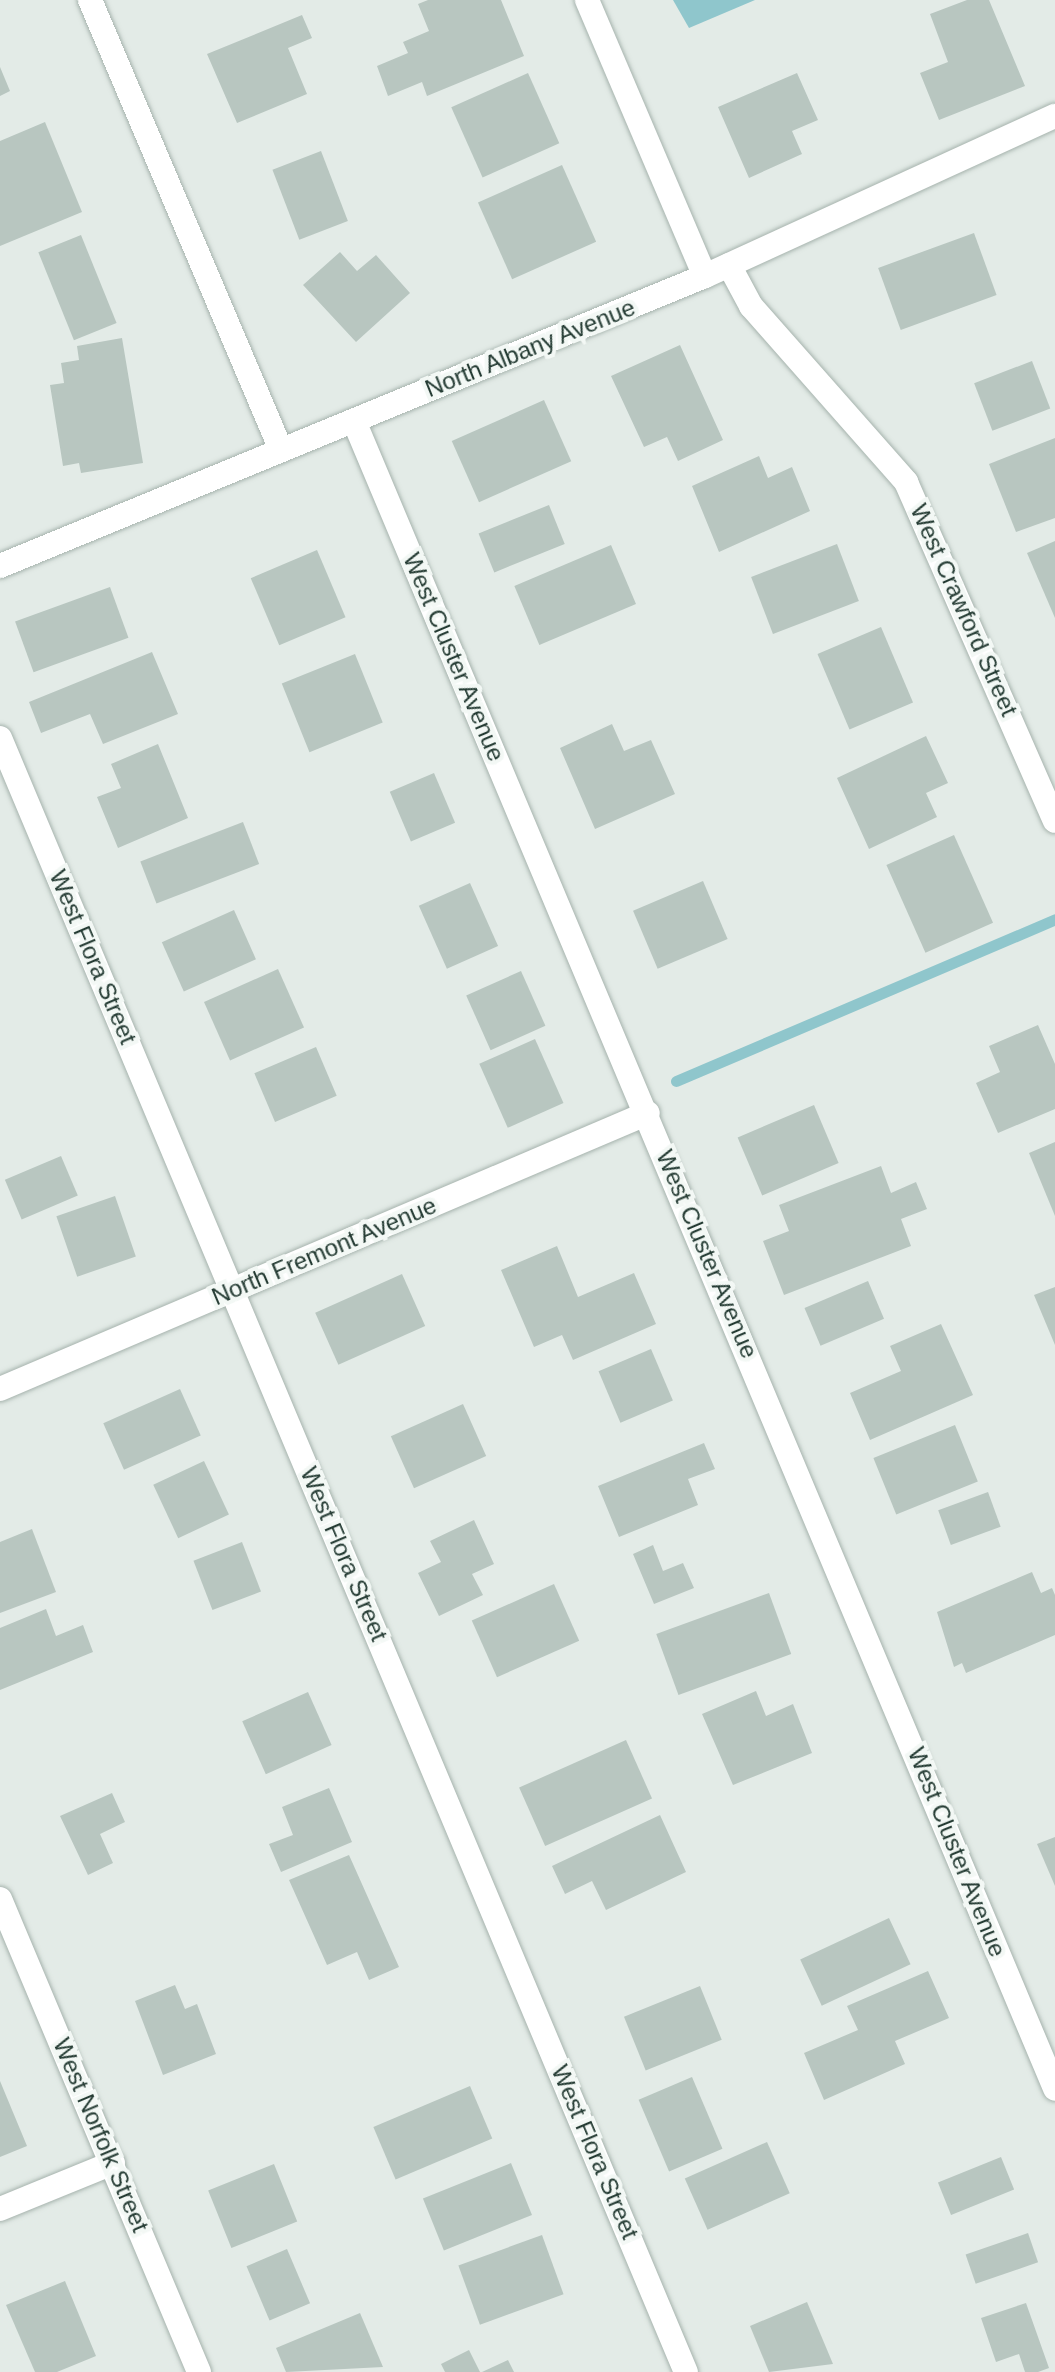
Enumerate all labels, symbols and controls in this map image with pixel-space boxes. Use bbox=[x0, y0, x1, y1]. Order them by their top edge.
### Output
street label: North Albany Avenue bbox=[420, 292, 640, 404]
street label: West Crawford Street bbox=[904, 500, 1024, 720]
street label: West Cluster Avenue bbox=[397, 548, 511, 766]
street label: West Flora Street bbox=[43, 866, 143, 1048]
street label: West Cluster Avenue bbox=[650, 1145, 764, 1363]
street label: North Fremont Avenue bbox=[207, 1190, 441, 1312]
street label: West Flora Street bbox=[294, 1463, 394, 1645]
street label: West Cluster Avenue bbox=[902, 1743, 1012, 1961]
street label: West Norfolk Street bbox=[47, 2034, 155, 2236]
street label: West Flora Street bbox=[545, 2061, 645, 2243]

